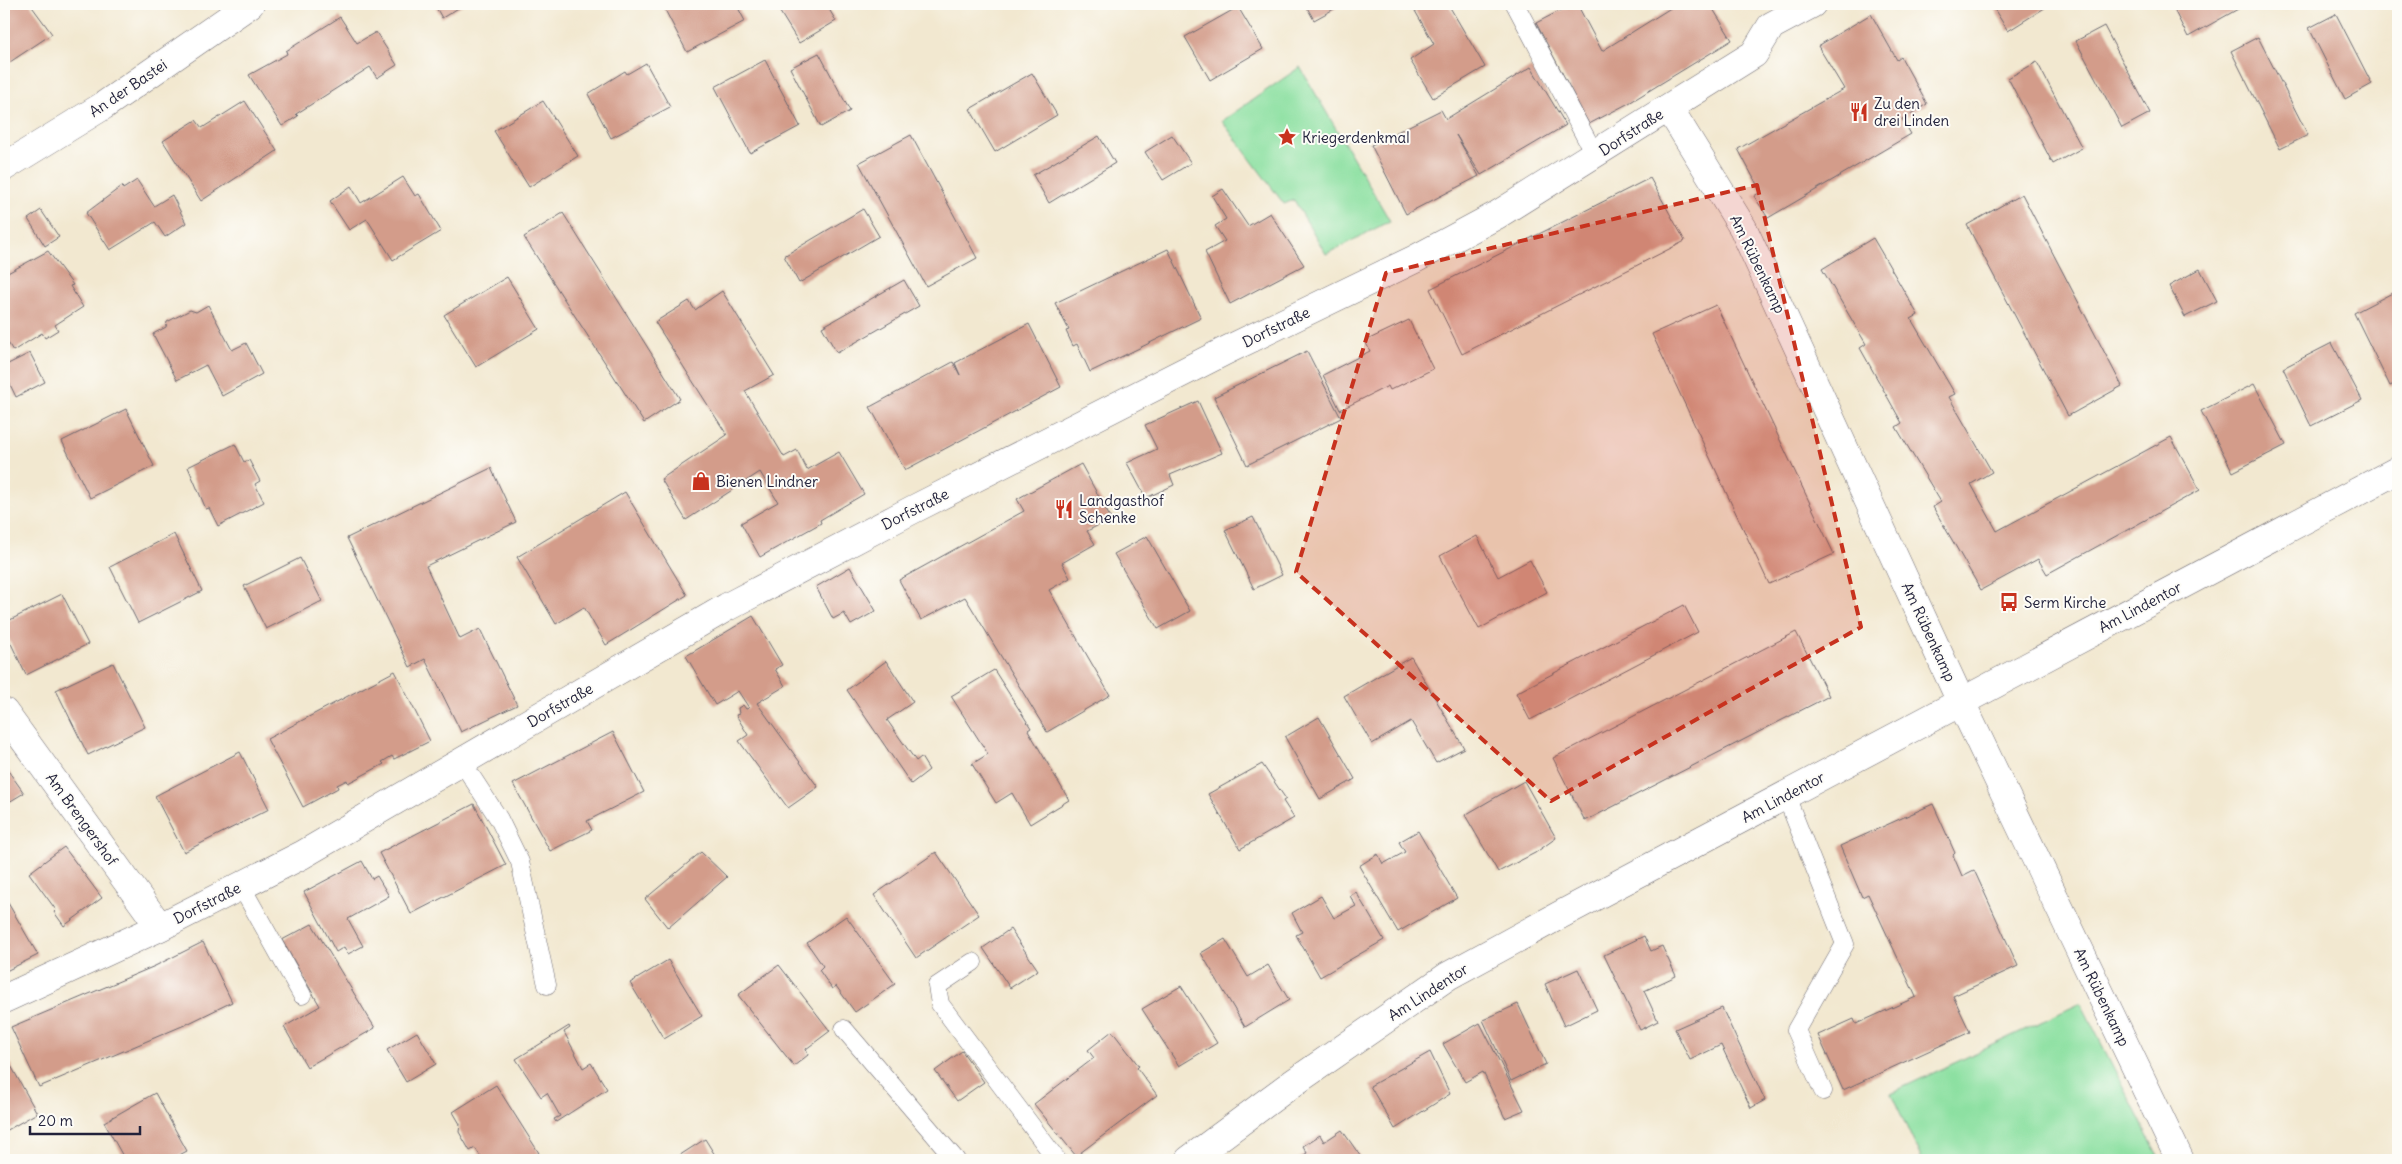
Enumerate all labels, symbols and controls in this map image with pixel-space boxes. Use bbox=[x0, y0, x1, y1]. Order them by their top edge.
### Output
street label: An der Bastei bbox=[85, 55, 171, 121]
place label: Zu den drei Linden bbox=[1874, 94, 1950, 130]
restaurant icon: Zu den drei Linden bbox=[1848, 101, 1870, 123]
street label: Dorfstraße bbox=[1595, 104, 1667, 160]
place icon: Kriegerdenkmal bbox=[1276, 126, 1298, 148]
place label: Kriegerdenkmal bbox=[1302, 128, 1410, 147]
street label: Am Rübenkamp bbox=[1726, 212, 1790, 316]
street label: Dorfstraße bbox=[1239, 303, 1313, 351]
shop icon: Bienen Lindner bbox=[690, 470, 712, 492]
place label: Bienen Lindner bbox=[716, 472, 818, 491]
street label: Dorfstraße bbox=[878, 484, 952, 534]
place label: Landgasthof Schenke bbox=[1079, 491, 1165, 527]
restaurant icon: Landgasthof Schenke bbox=[1053, 498, 1075, 520]
street label: Am Lindentor bbox=[2095, 577, 2185, 637]
street label: Am Rübenkamp bbox=[1898, 579, 1960, 685]
bus stop icon: Serm Kirche bbox=[1998, 591, 2020, 613]
place label: Serm Kirche bbox=[2024, 593, 2106, 612]
street label: Dorfstraße bbox=[524, 679, 596, 731]
street label: Am Lindentor bbox=[1738, 767, 1828, 827]
street label: Am Brengershof bbox=[42, 769, 123, 870]
street label: Dorfstraße bbox=[170, 878, 244, 928]
street label: Am Rübenkamp bbox=[2070, 945, 2134, 1049]
street label: Am Lindentor bbox=[1384, 959, 1472, 1025]
scale bar bbox=[30, 1104, 140, 1136]
text: 20 m bbox=[38, 1111, 73, 1130]

